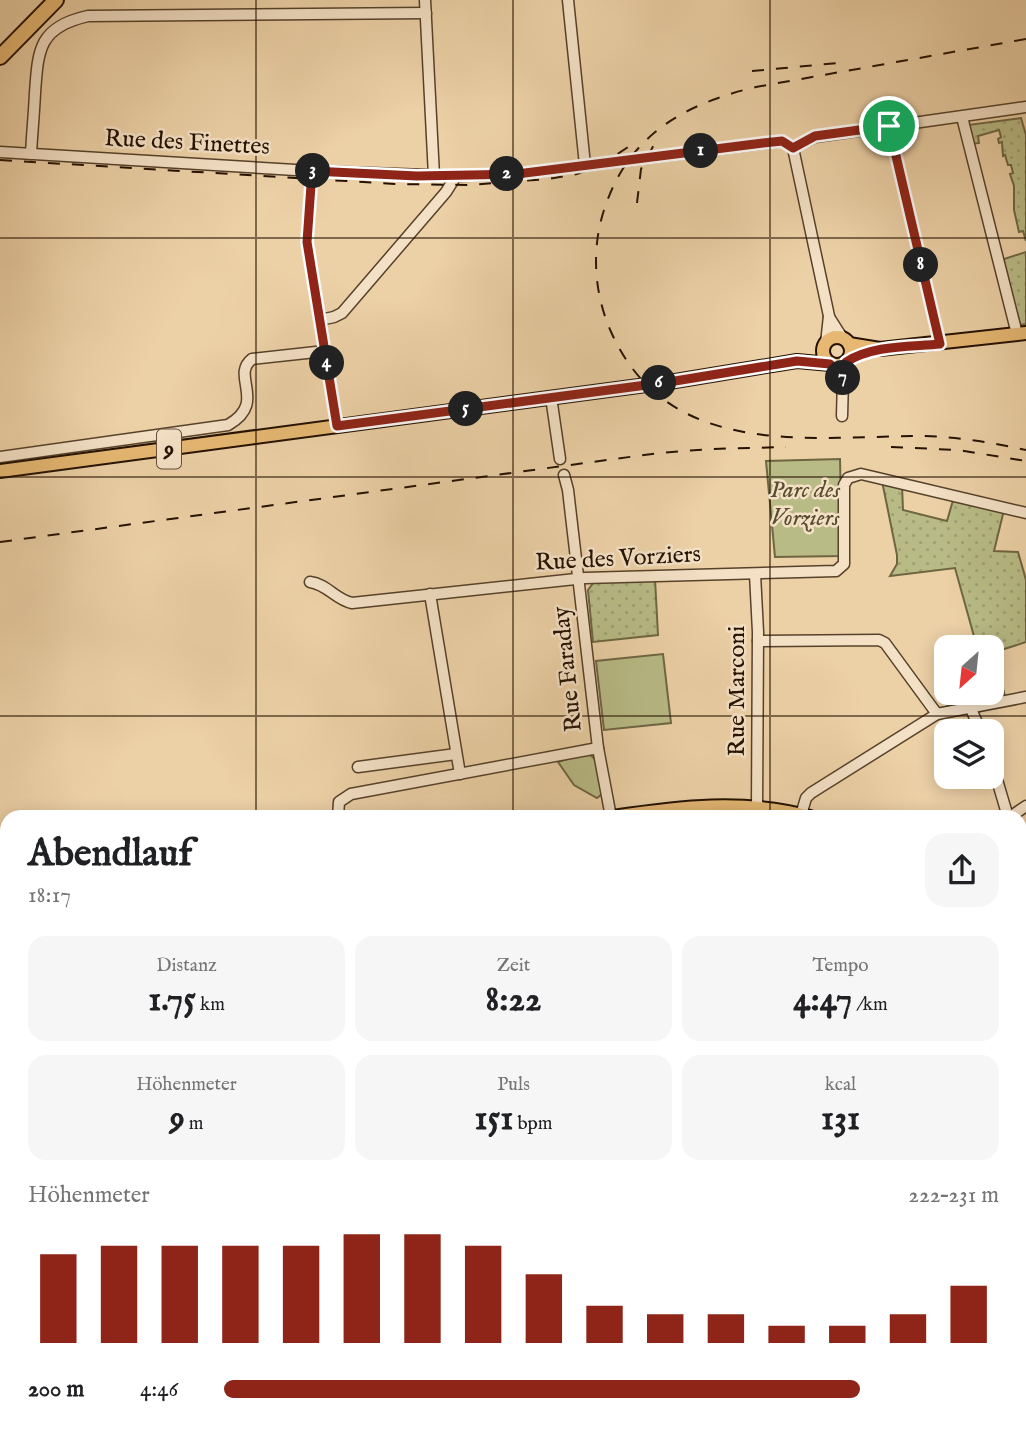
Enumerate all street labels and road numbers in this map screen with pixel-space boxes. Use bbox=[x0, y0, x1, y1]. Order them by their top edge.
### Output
street label: Rue des Finettes bbox=[103, 123, 271, 163]
road number: 9 bbox=[157, 430, 181, 468]
street label: Rue des Vorziers bbox=[534, 539, 702, 579]
street label: Rue Faraday bbox=[546, 605, 590, 733]
street label: Rue Marconi bbox=[722, 626, 753, 756]

